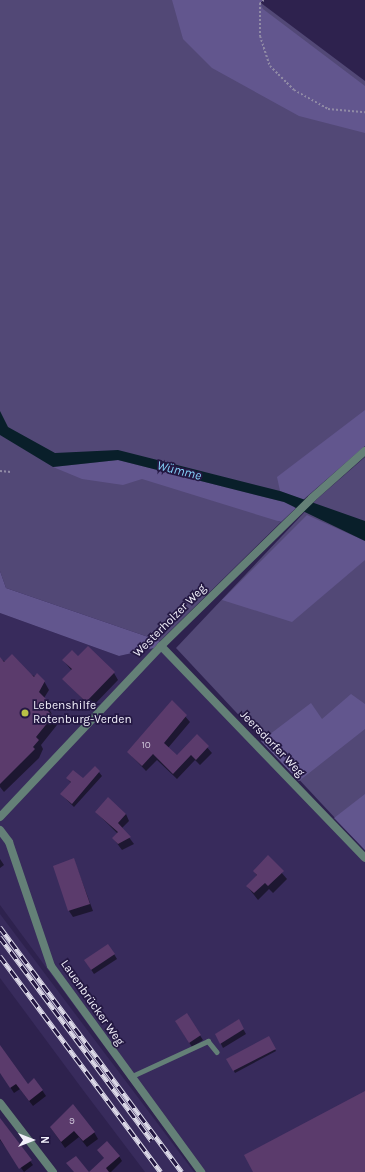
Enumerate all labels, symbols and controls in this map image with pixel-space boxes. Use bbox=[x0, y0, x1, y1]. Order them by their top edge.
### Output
water label: Wümme bbox=[155, 458, 203, 484]
street label: Westerholzer Weg bbox=[131, 582, 209, 660]
place label: Lebenshilfe Rotenburg-Verden bbox=[33, 699, 132, 727]
marker: Lebenshilfe Rotenburg-Verden bbox=[20, 708, 30, 718]
street label: Jeersdorfer Weg bbox=[237, 708, 307, 780]
house number: 10 bbox=[141, 740, 151, 752]
street label: Lauenbrücker Weg bbox=[57, 957, 127, 1049]
house number: 9 bbox=[69, 1116, 75, 1128]
north arrow bbox=[12, 1120, 52, 1160]
text: N bbox=[38, 1136, 51, 1144]

